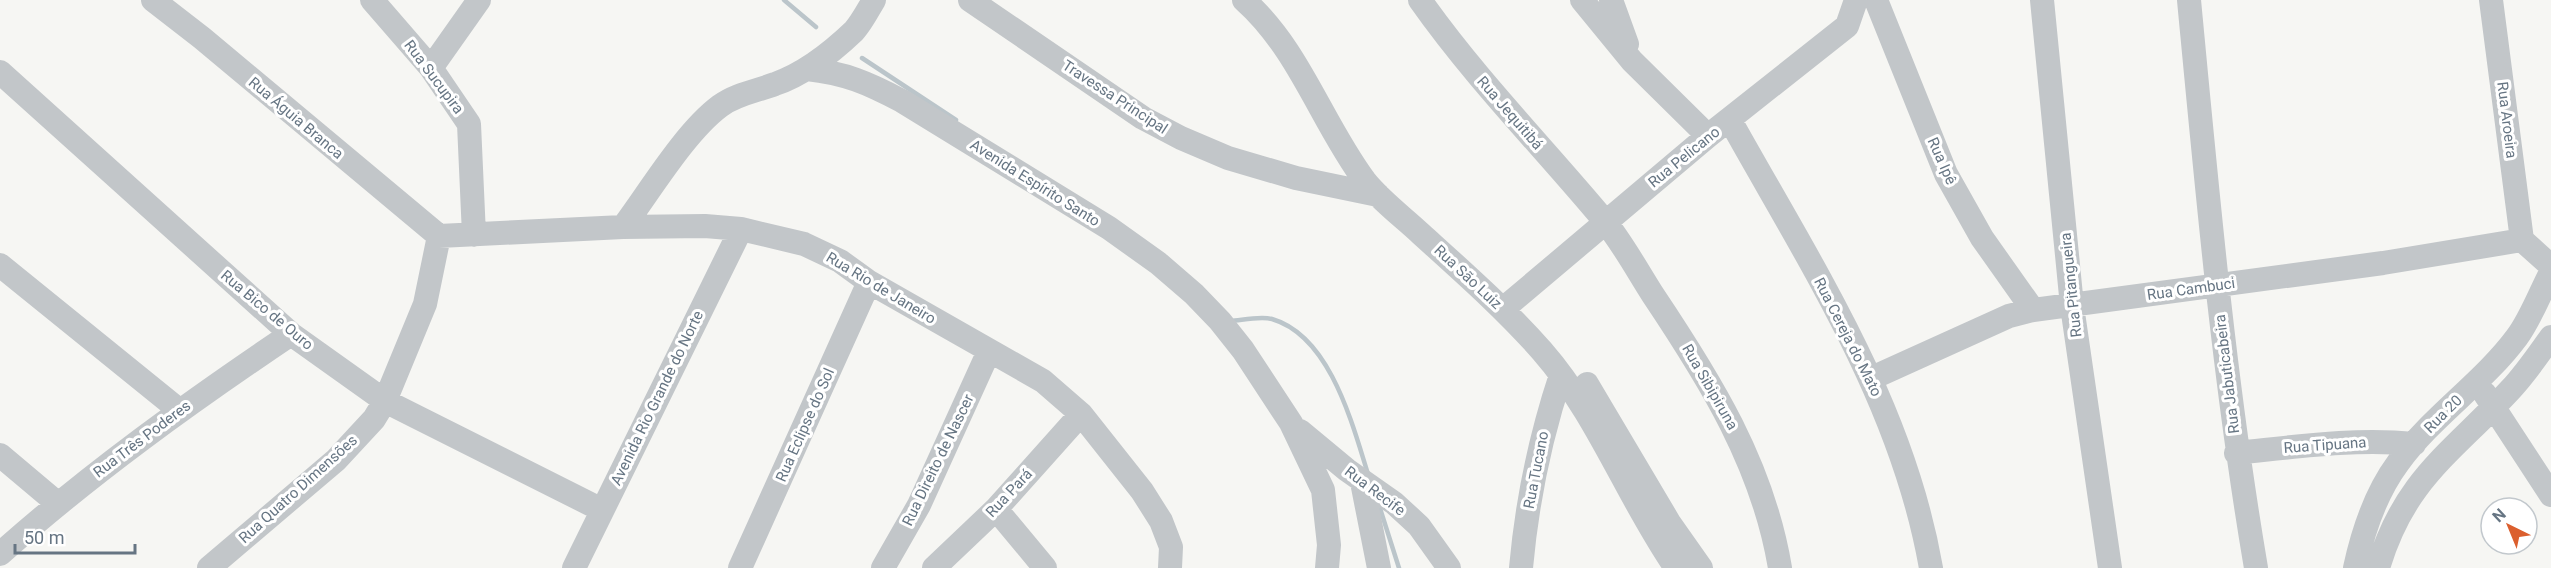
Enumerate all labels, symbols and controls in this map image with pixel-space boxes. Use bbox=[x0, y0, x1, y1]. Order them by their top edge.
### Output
street label: Rua Sucupira bbox=[400, 37, 468, 117]
street label: Travessa Principal bbox=[1059, 56, 1171, 138]
street label: Rua Águia Branca bbox=[245, 73, 347, 163]
street label: Rua Jequitibá bbox=[1473, 73, 1547, 153]
street label: Rua Aroeira bbox=[2493, 81, 2521, 159]
street label: Rua Pelicano bbox=[1645, 123, 1723, 191]
street label: Rua Ipê bbox=[1924, 135, 1960, 187]
street label: Avenida Espírito Santo bbox=[967, 136, 1103, 230]
street label: Rua Pitangueira bbox=[2057, 232, 2085, 338]
street label: Rua São Luiz bbox=[1430, 241, 1506, 313]
street label: Rua Rio de Janeiro bbox=[823, 248, 939, 328]
street label: Rua Bico de Ouro bbox=[217, 266, 317, 354]
street label: Rua Cambuci bbox=[2146, 274, 2236, 304]
street label: Rua Cereja do Mato bbox=[1810, 275, 1886, 399]
street label: Avenida Rio Grande do Norte bbox=[607, 308, 707, 488]
street label: Rua Jabuticabeira bbox=[2211, 313, 2243, 435]
street label: Rua Sibipiruna bbox=[1678, 341, 1742, 433]
street label: Rua Eclipse do Sol bbox=[772, 365, 838, 485]
street label: Rua Direito de Nascer bbox=[898, 391, 978, 529]
street label: Rua 20 bbox=[2420, 391, 2466, 437]
street label: Rua Três Poderes bbox=[90, 397, 194, 481]
street label: Rua Tucano bbox=[1520, 430, 1552, 510]
street label: Rua Quatro Dimensões bbox=[235, 431, 361, 547]
street label: Rua Tipuana bbox=[2283, 433, 2367, 457]
street label: Rua Recife bbox=[1341, 462, 1409, 520]
street label: Rua Pará bbox=[982, 465, 1036, 521]
north arrow bbox=[2479, 496, 2539, 556]
text: N bbox=[2489, 505, 2510, 526]
scale bar bbox=[15, 517, 135, 555]
text: 50 m bbox=[24, 527, 64, 548]

